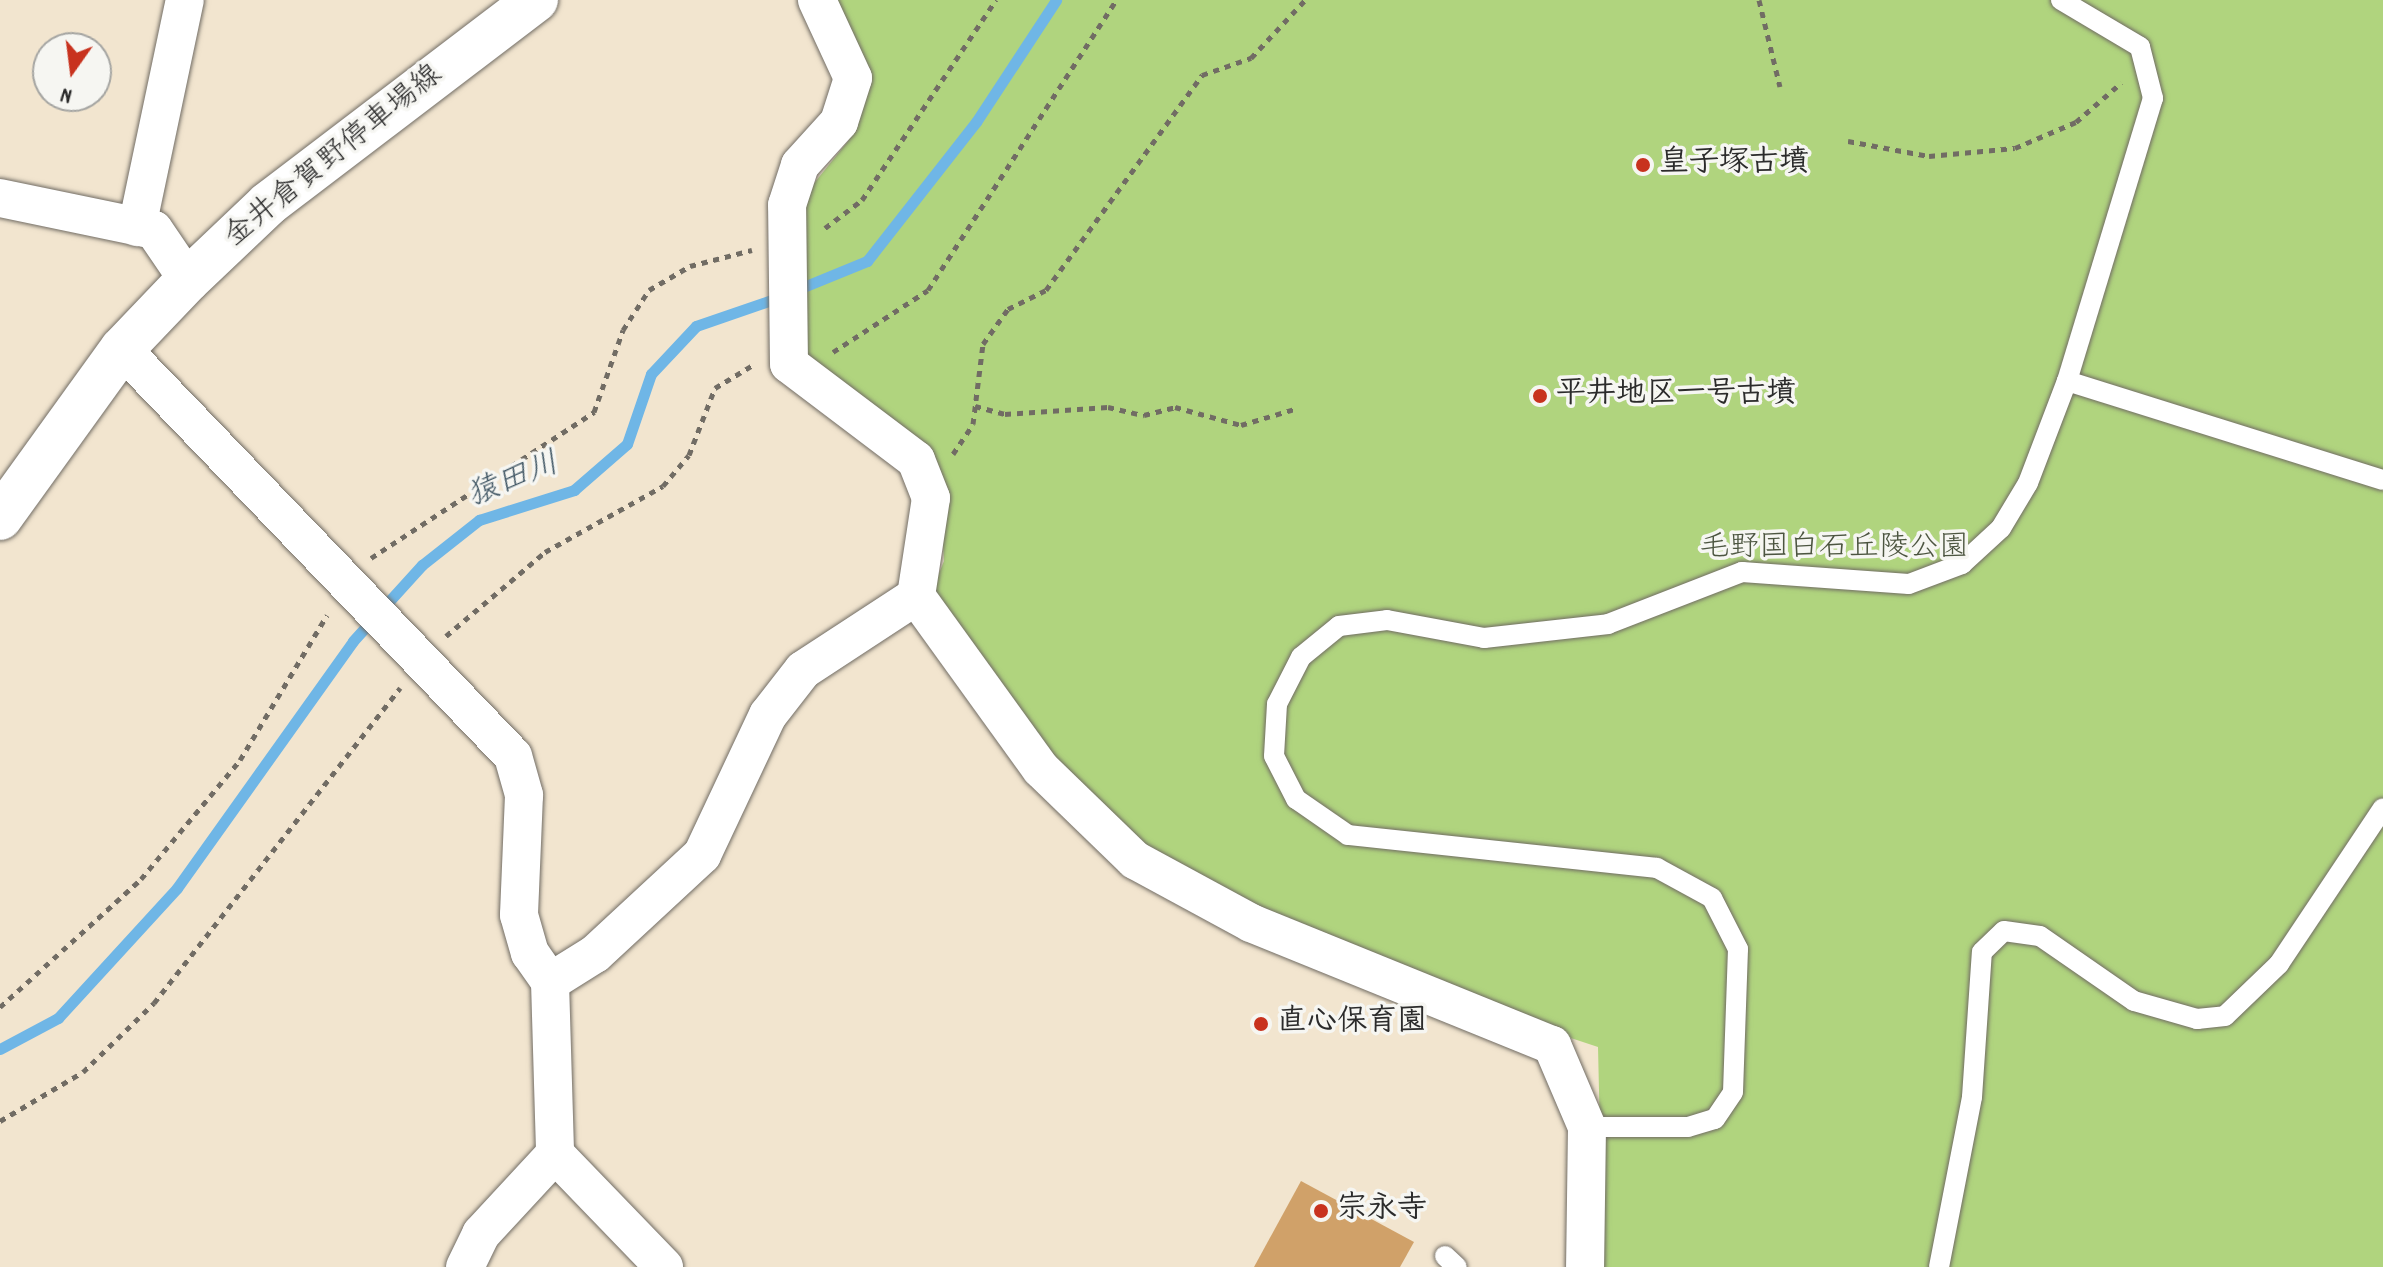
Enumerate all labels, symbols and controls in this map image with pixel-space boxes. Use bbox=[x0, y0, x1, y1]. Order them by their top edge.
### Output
north arrow bbox=[32, 32, 112, 112]
street label: 金井倉賀野停車場線 bbox=[219, 59, 451, 257]
text: N bbox=[58, 77, 76, 110]
place label: 皇子塚古墳 bbox=[1659, 147, 1809, 183]
marker: 皇子塚古墳 bbox=[1634, 156, 1652, 174]
place label: 平井地区一号古墳 bbox=[1556, 378, 1796, 414]
marker: 平井地区一号古墳 bbox=[1531, 387, 1549, 405]
water label: 猿田川 bbox=[462, 446, 566, 518]
park label: 毛野国白石丘陵公園 bbox=[1699, 532, 1969, 568]
place label: 直心保育園 bbox=[1277, 1006, 1427, 1042]
marker: 直心保育園 bbox=[1252, 1015, 1270, 1033]
place label: 宗永寺 bbox=[1337, 1193, 1427, 1229]
marker: 宗永寺 bbox=[1312, 1202, 1330, 1220]

